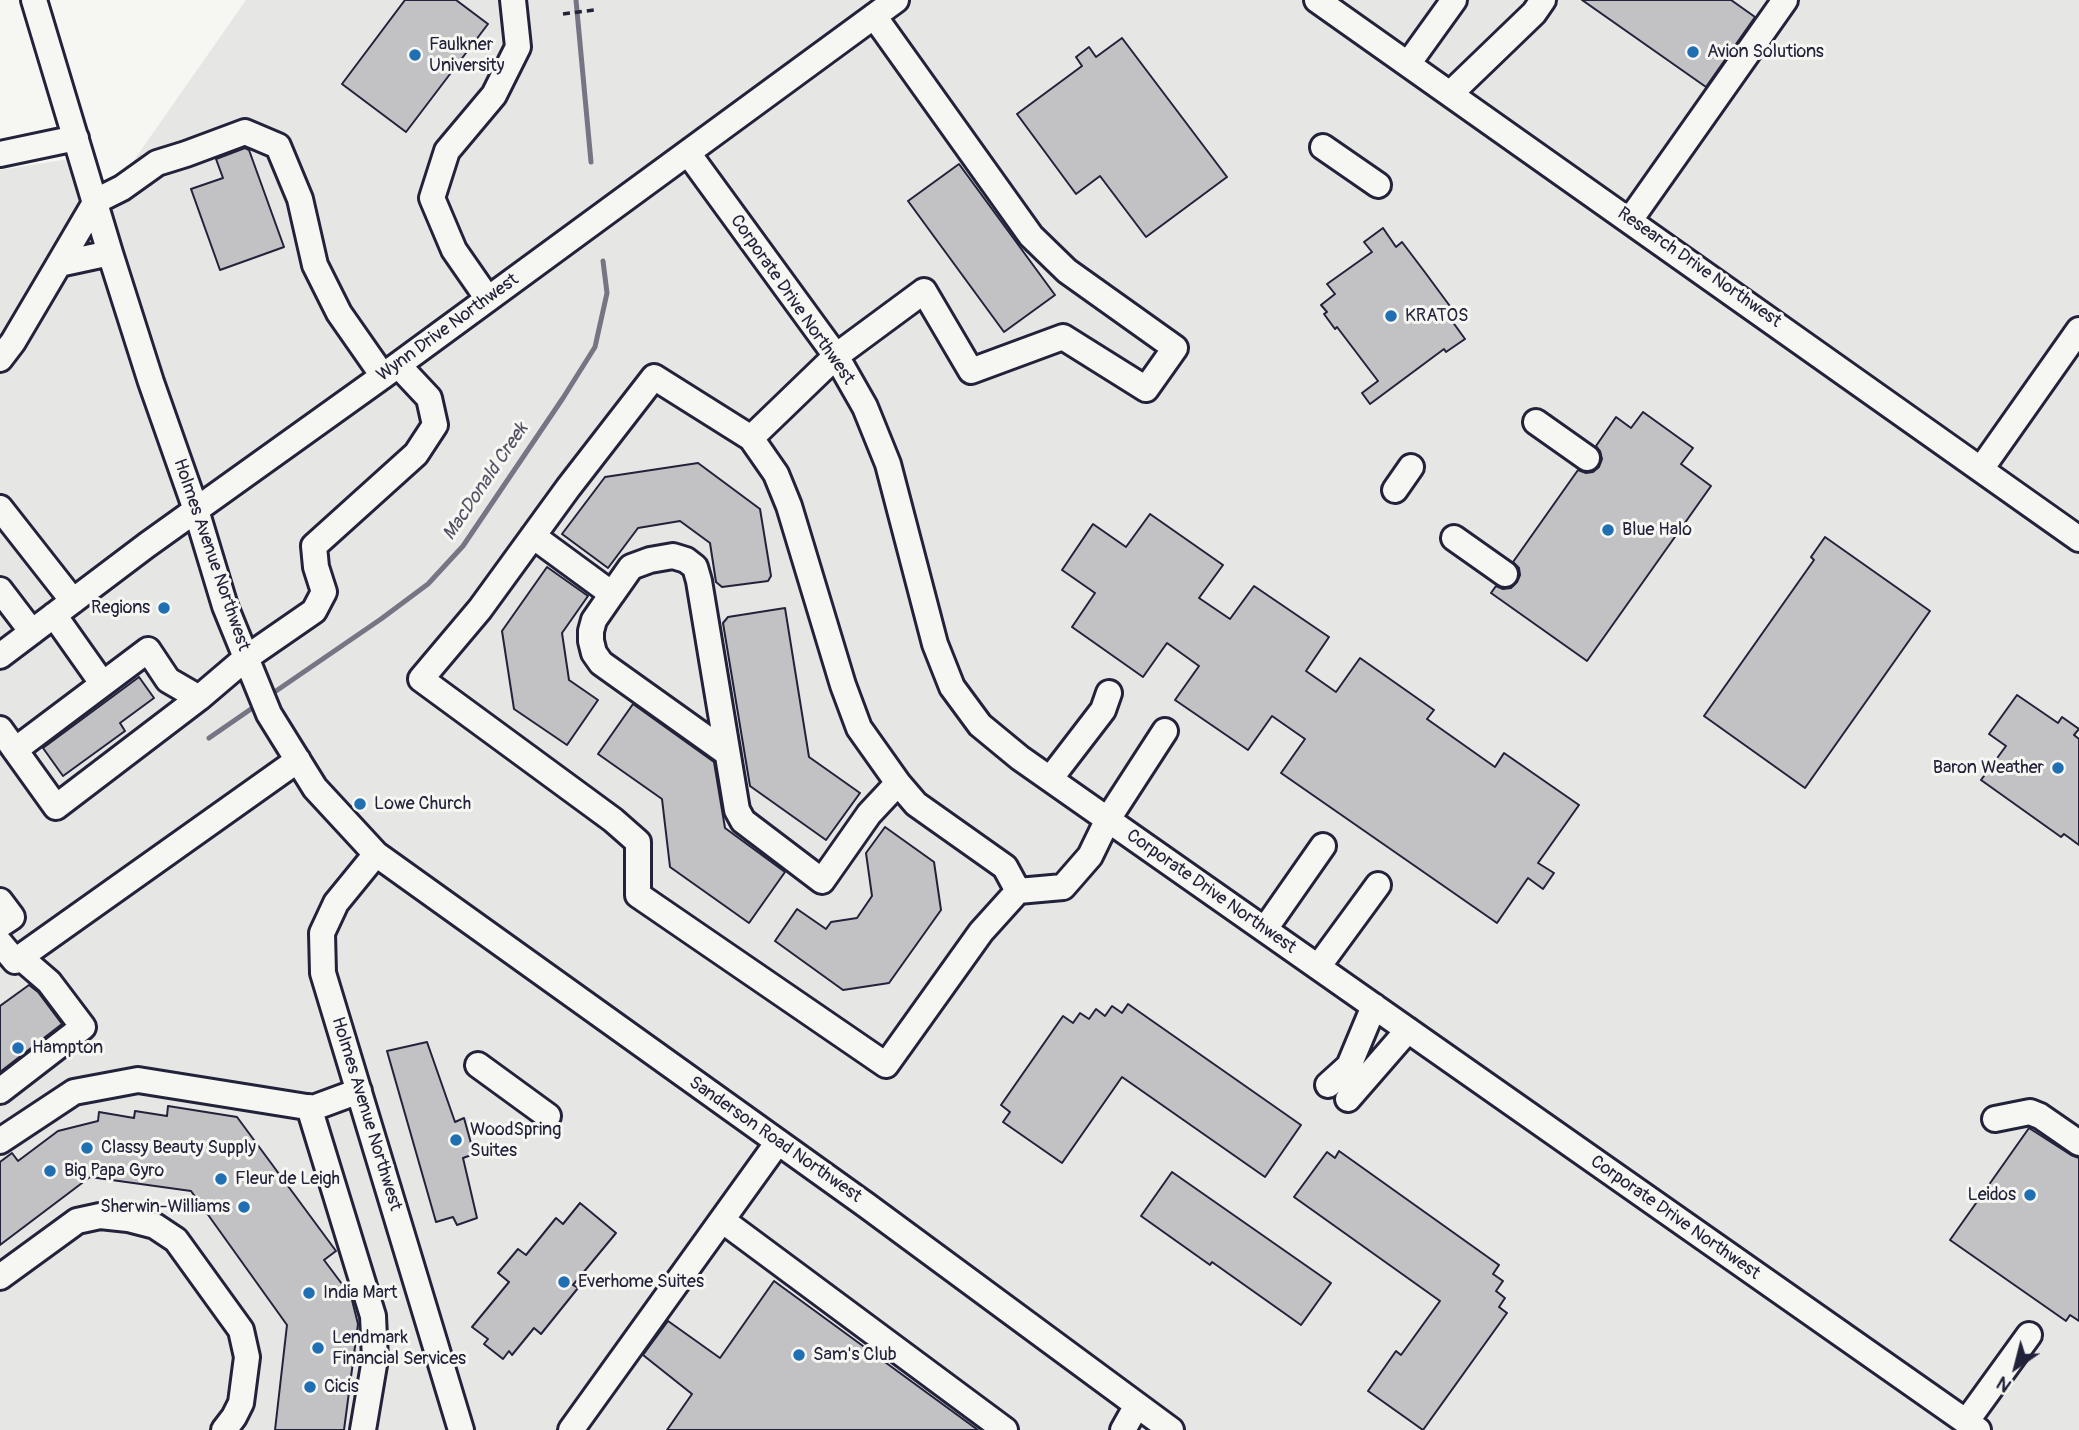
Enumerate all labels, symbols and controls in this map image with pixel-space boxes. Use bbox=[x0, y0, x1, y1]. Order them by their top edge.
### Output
place label: Faulkner University bbox=[429, 34, 504, 76]
place label: Avion Solutions bbox=[1707, 41, 1824, 63]
marker: Avion Solutions bbox=[1685, 44, 1701, 60]
marker: Faulkner University bbox=[407, 47, 423, 63]
street label: Research Drive Northwest bbox=[1613, 203, 1785, 333]
street label: Corporate Drive Northwest bbox=[725, 211, 859, 389]
street label: Wynn Drive Northwest bbox=[373, 269, 523, 387]
place label: KRATOS bbox=[1405, 305, 1468, 327]
marker: KRATOS bbox=[1383, 308, 1399, 324]
water label: MacDonald Creek bbox=[438, 419, 534, 545]
street label: Holmes Avenue Northwest bbox=[168, 456, 254, 654]
place label: Blue Halo bbox=[1622, 519, 1692, 541]
marker: Blue Halo bbox=[1600, 522, 1616, 538]
place label: Regions bbox=[91, 597, 150, 619]
marker: Regions bbox=[156, 600, 172, 616]
place label: Baron Weather bbox=[1933, 757, 2044, 779]
marker: Baron Weather bbox=[2050, 760, 2066, 776]
place label: Lowe Church bbox=[374, 793, 471, 815]
marker: Lowe Church bbox=[352, 796, 368, 812]
street label: Corporate Drive Northwest bbox=[1122, 825, 1300, 959]
street label: Holmes Avenue Northwest bbox=[326, 1014, 406, 1214]
place label: Hampton bbox=[32, 1037, 103, 1059]
marker: Hampton bbox=[10, 1040, 26, 1056]
street label: Sanderson Road Northwest bbox=[684, 1072, 866, 1208]
place label: WoodSpring Suites bbox=[470, 1119, 561, 1162]
marker: WoodSpring Suites bbox=[448, 1132, 464, 1148]
place label: Classy Beauty Supply bbox=[101, 1137, 256, 1159]
marker: Classy Beauty Supply bbox=[79, 1140, 95, 1156]
street label: Corporate Drive Northwest bbox=[1586, 1151, 1764, 1285]
place label: Big Papa Gyro bbox=[64, 1160, 164, 1182]
marker: Big Papa Gyro bbox=[42, 1163, 58, 1179]
place label: Fleur de Leigh bbox=[235, 1168, 340, 1190]
marker: Fleur de Leigh bbox=[213, 1171, 229, 1187]
place label: Leidos bbox=[1968, 1184, 2016, 1206]
marker: Leidos bbox=[2022, 1187, 2038, 1203]
place label: Sherwin-Williams bbox=[100, 1196, 230, 1218]
marker: Sherwin-Williams bbox=[236, 1199, 252, 1215]
place label: Everhome Suites bbox=[578, 1271, 704, 1293]
marker: Everhome Suites bbox=[556, 1274, 572, 1290]
place label: India Mart bbox=[323, 1282, 398, 1304]
marker: India Mart bbox=[301, 1285, 317, 1301]
place label: Lendmark Financial Services bbox=[332, 1327, 466, 1370]
north arrow bbox=[1981, 1332, 2051, 1402]
marker: Lendmark Financial Services bbox=[310, 1340, 326, 1356]
place label: Sam's Club bbox=[813, 1344, 897, 1366]
marker: Sam's Club bbox=[791, 1347, 807, 1363]
text: N bbox=[1992, 1371, 2016, 1398]
place label: Cicis bbox=[324, 1376, 359, 1398]
marker: Cicis bbox=[302, 1379, 318, 1395]

